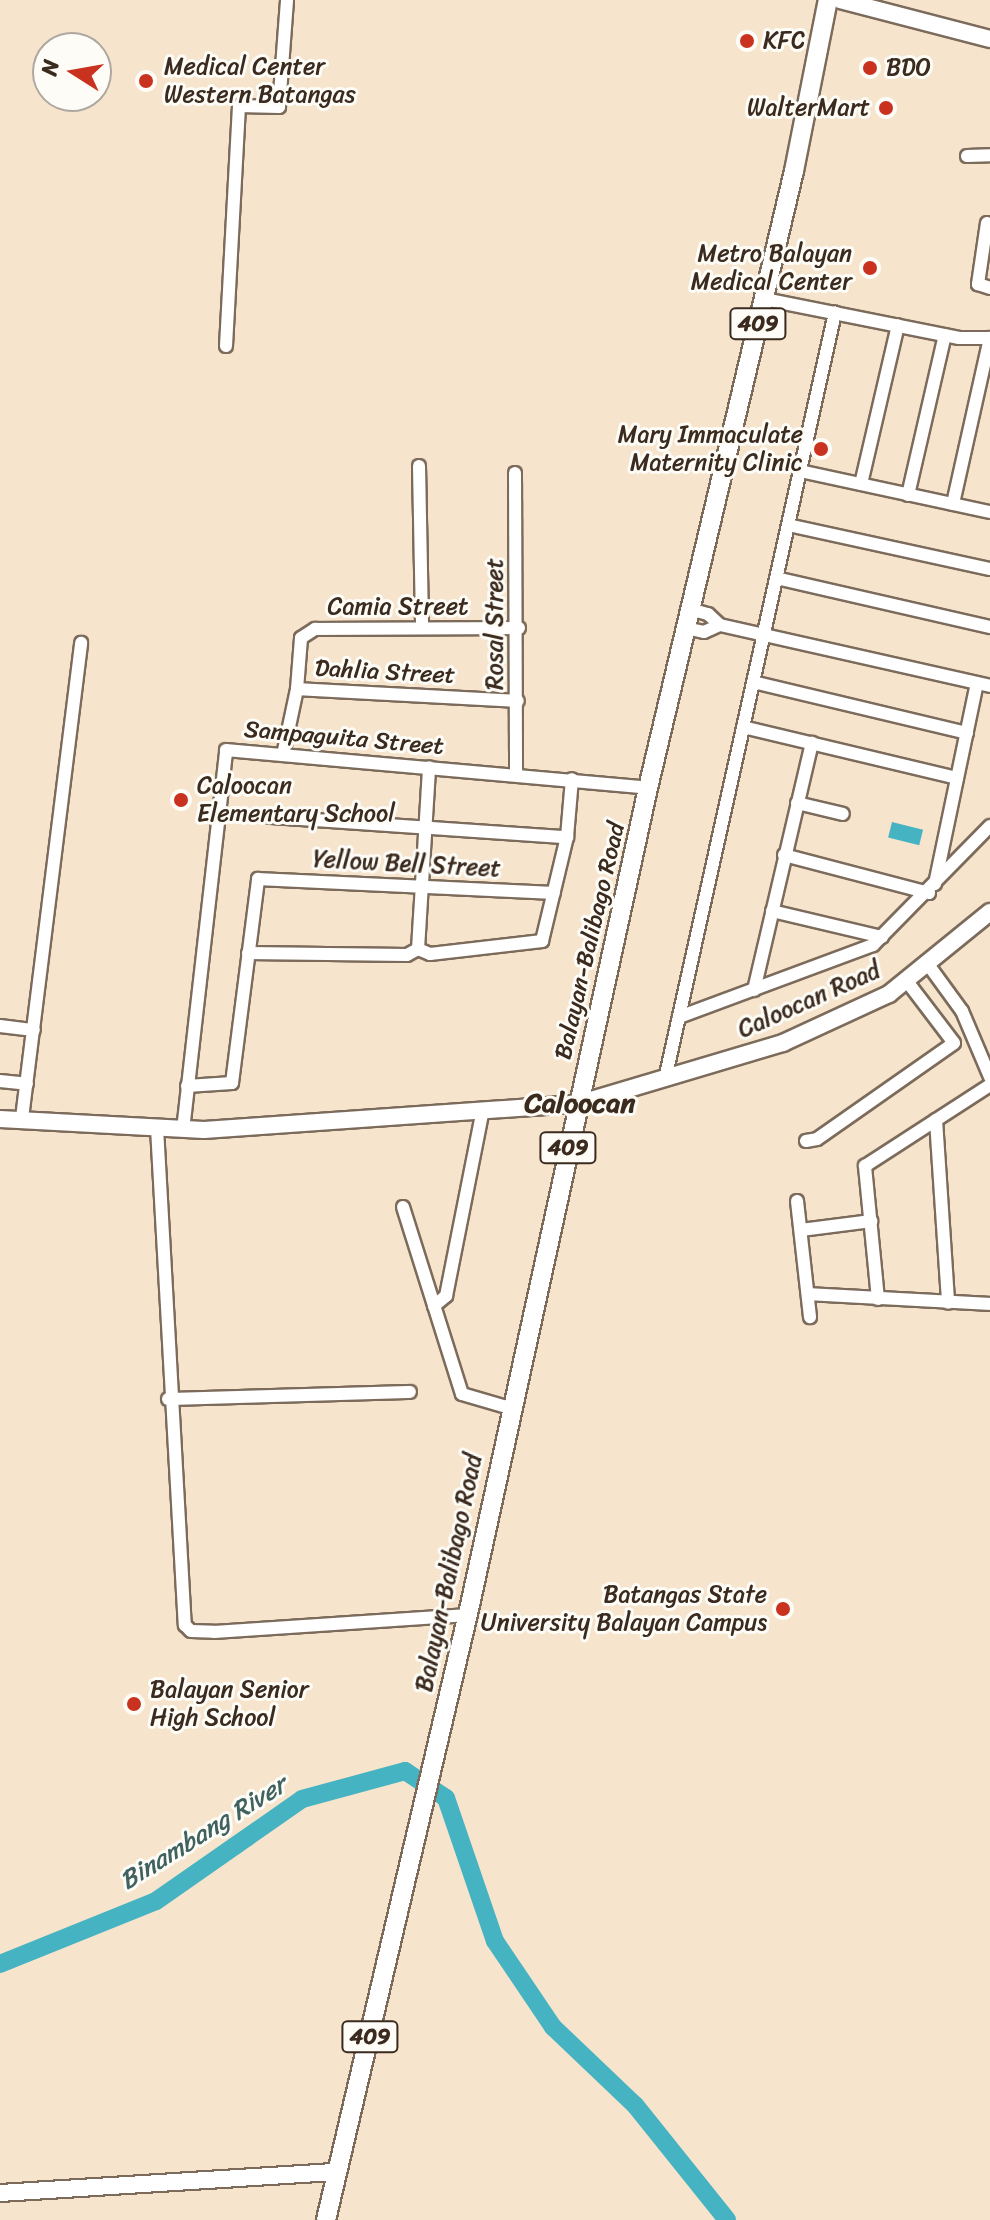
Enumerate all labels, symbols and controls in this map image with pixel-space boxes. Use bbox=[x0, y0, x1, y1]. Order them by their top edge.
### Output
place label: KFC bbox=[763, 27, 805, 55]
north arrow bbox=[32, 32, 112, 112]
marker: KFC bbox=[738, 32, 756, 50]
place label: Medical Center Western Batangas bbox=[164, 53, 356, 109]
place label: BDO bbox=[886, 54, 931, 82]
text: N bbox=[29, 57, 71, 79]
marker: BDO bbox=[861, 59, 879, 77]
marker: Medical Center Western Batangas bbox=[135, 70, 157, 92]
place label: WalterMart bbox=[747, 94, 870, 122]
marker: WalterMart bbox=[877, 99, 895, 117]
place label: Metro Balayan Medical Center bbox=[691, 240, 852, 296]
marker: Metro Balayan Medical Center bbox=[859, 257, 881, 279]
road number: 409 bbox=[728, 306, 788, 342]
place label: Mary Immaculate Maternity Clinic bbox=[618, 421, 803, 477]
marker: Mary Immaculate Maternity Clinic bbox=[810, 438, 832, 460]
street label: Rosal Street bbox=[481, 558, 509, 690]
street label: Camia Street bbox=[328, 593, 468, 621]
street label: Dahlia Street bbox=[314, 654, 456, 690]
street label: Sampaguita Street bbox=[243, 715, 445, 761]
place label: Caloocan Elementary School bbox=[197, 772, 395, 828]
marker: Caloocan Elementary School bbox=[172, 791, 190, 809]
street label: Balayan-Balibago Road bbox=[549, 820, 631, 1062]
street label: Yellow Bell Street bbox=[312, 845, 502, 883]
street label: Caloocan Road bbox=[733, 956, 885, 1044]
district label: Caloocan bbox=[525, 1086, 635, 1120]
road number: 409 bbox=[538, 1130, 598, 1166]
street label: Balayan-Balibago Road bbox=[410, 1452, 488, 1694]
place label: Batangas State University Balayan Campus bbox=[481, 1581, 767, 1637]
marker: Batangas State University Balayan Campus bbox=[774, 1600, 792, 1618]
place label: Balayan Senior High School bbox=[150, 1676, 309, 1732]
marker: Balayan Senior High School bbox=[125, 1695, 143, 1713]
water label: Binambang River bbox=[114, 1769, 292, 1897]
road number: 409 bbox=[340, 2019, 400, 2055]

